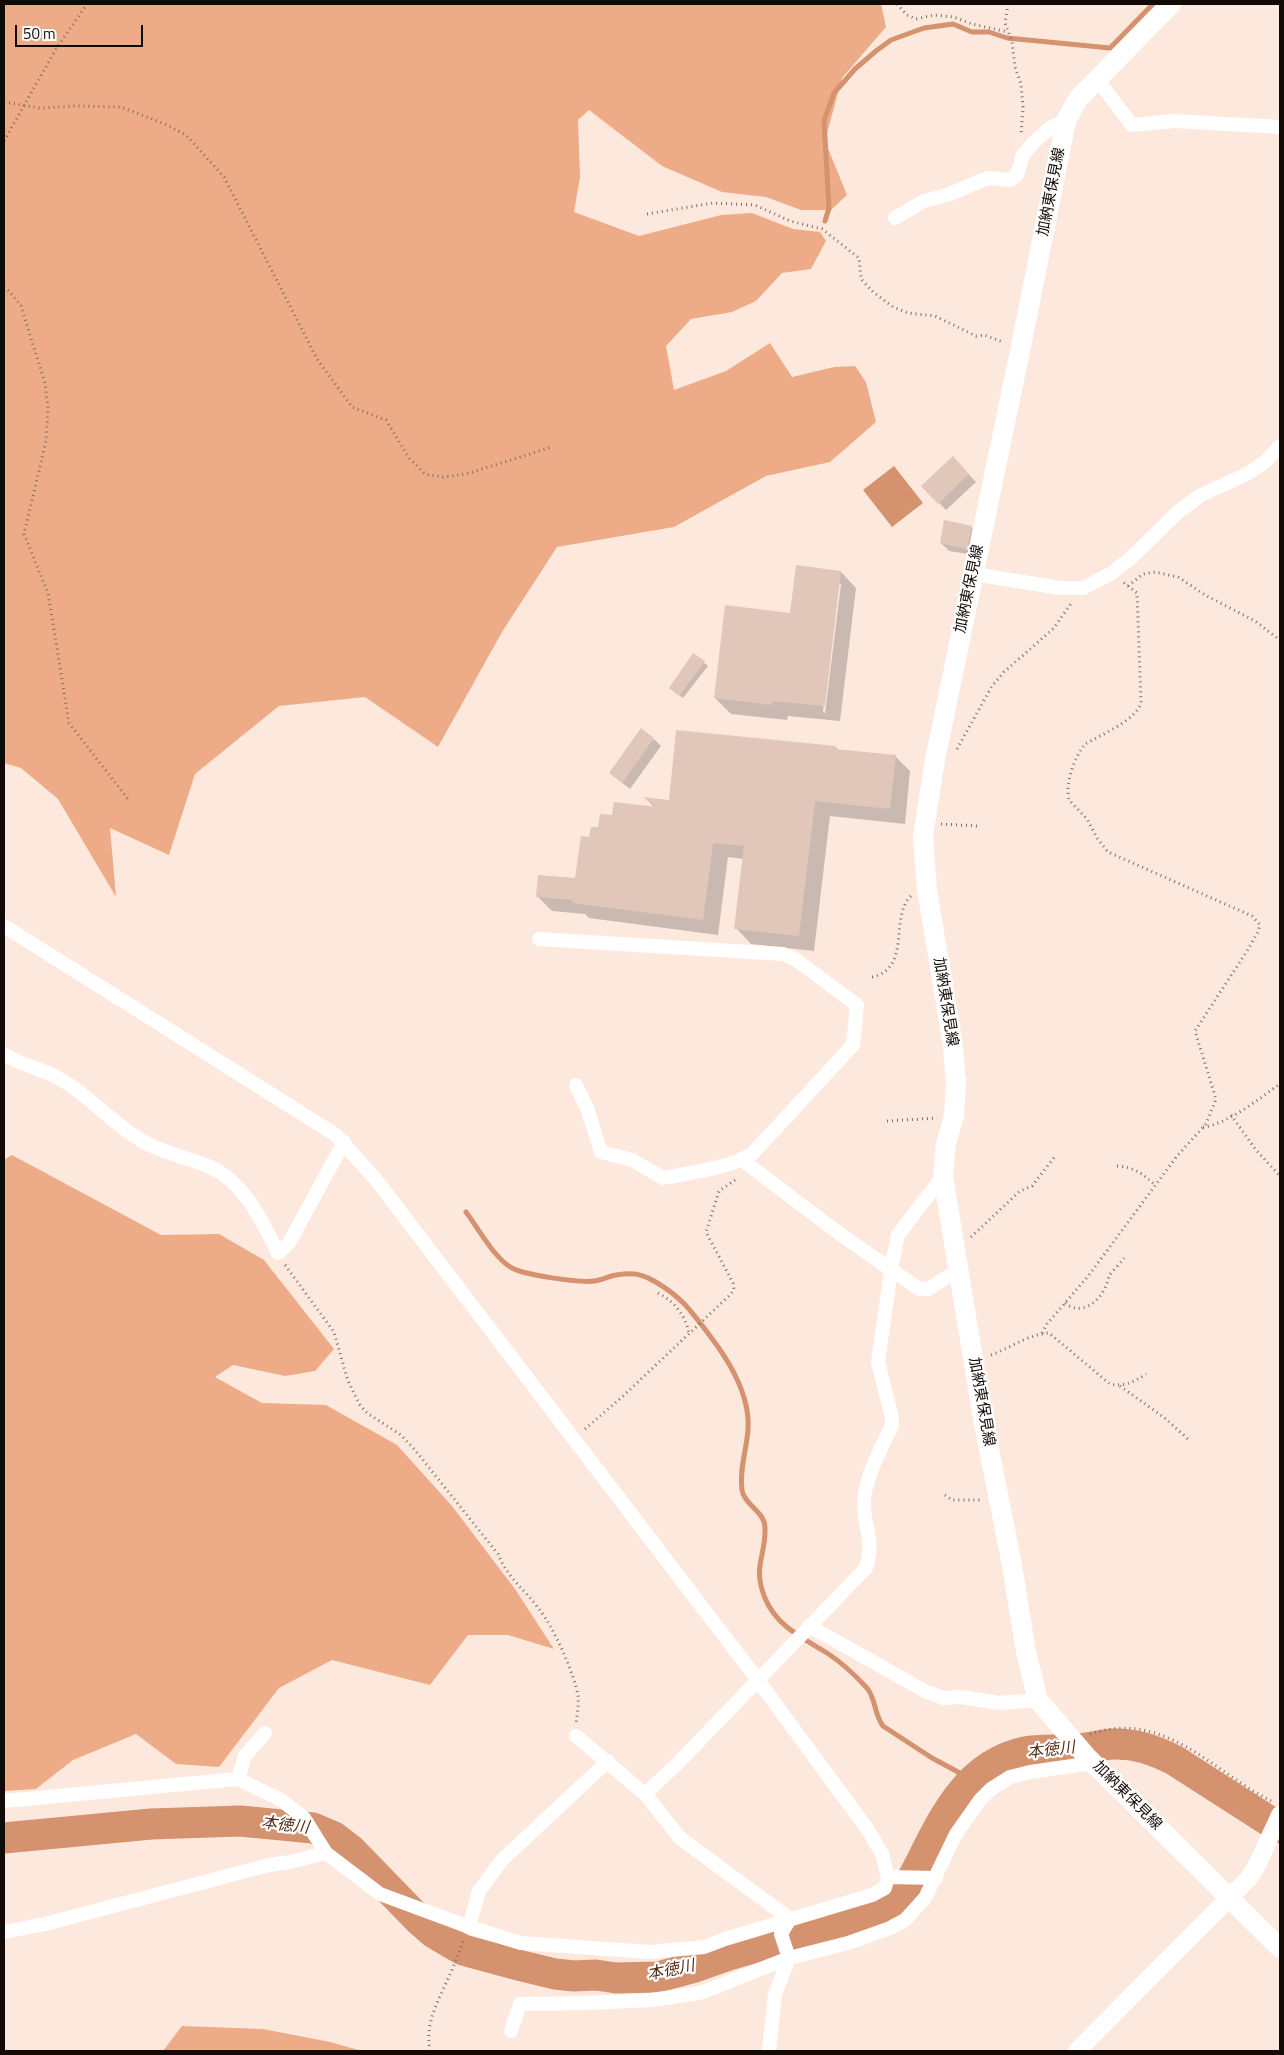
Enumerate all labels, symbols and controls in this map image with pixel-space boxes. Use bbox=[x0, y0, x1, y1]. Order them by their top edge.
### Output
scale bar bbox=[18, 15, 145, 47]
text: 50 m bbox=[23, 22, 56, 45]
street label: 加納東保見線 bbox=[1035, 146, 1069, 238]
street label: 加納東保見線 bbox=[952, 543, 988, 635]
street label: 加納東保見線 bbox=[929, 956, 961, 1048]
street label: 加納東保見線 bbox=[964, 1356, 998, 1448]
water label: 本徳川 bbox=[1026, 1739, 1076, 1763]
street label: 加納東保見線 bbox=[1089, 1758, 1165, 1834]
water label: 本徳川 bbox=[260, 1814, 310, 1838]
water label: 本徳川 bbox=[646, 1957, 696, 1985]

